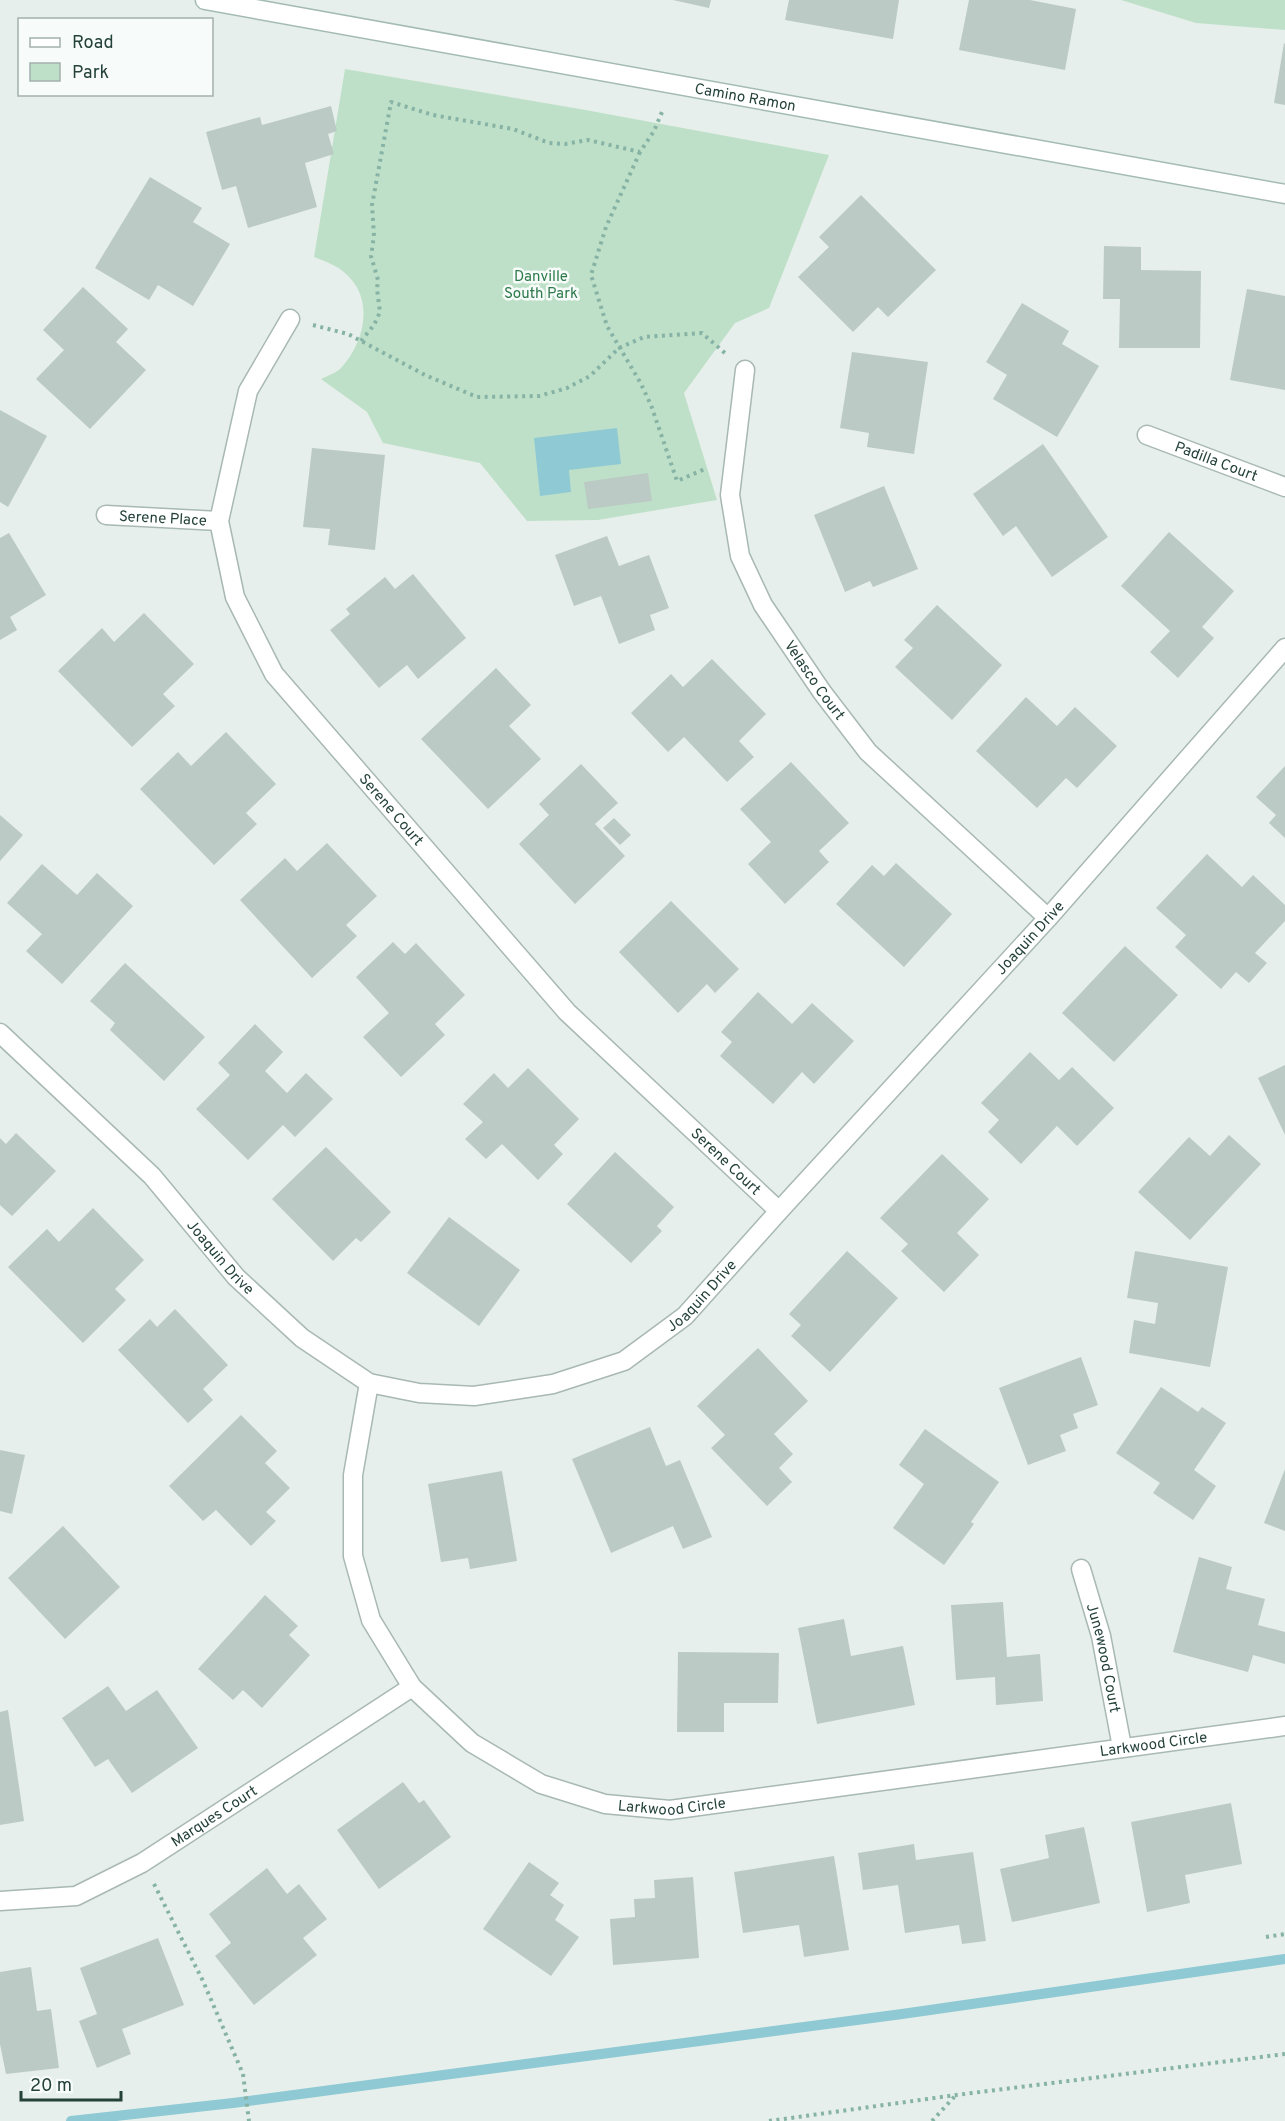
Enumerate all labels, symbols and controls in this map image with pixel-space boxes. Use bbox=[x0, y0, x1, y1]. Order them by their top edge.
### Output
legend bbox=[18, 18, 213, 96]
text: Road bbox=[72, 32, 114, 55]
text: Park bbox=[72, 62, 109, 85]
street label: Camino Ramon bbox=[693, 80, 797, 117]
park label: Danville South Park bbox=[504, 268, 578, 304]
street label: Padilla Court bbox=[1172, 438, 1260, 487]
street label: Serene Place bbox=[118, 508, 207, 531]
street label: Velasco Court bbox=[779, 637, 848, 725]
street label: Serene Court bbox=[354, 771, 427, 851]
street label: Joaquin Drive bbox=[993, 898, 1069, 979]
street label: Serene Court bbox=[686, 1125, 764, 1200]
street label: Joaquin Drive bbox=[182, 1217, 257, 1300]
street label: Joaquin Drive bbox=[664, 1257, 742, 1337]
street label: Junewood Court bbox=[1081, 1601, 1123, 1715]
street label: Larkwood Circle bbox=[1099, 1729, 1209, 1762]
street label: Marques Court bbox=[168, 1782, 262, 1852]
street label: Larkwood Circle bbox=[617, 1794, 727, 1821]
scale bar bbox=[21, 2064, 122, 2102]
text: 20 m bbox=[30, 2075, 72, 2098]

